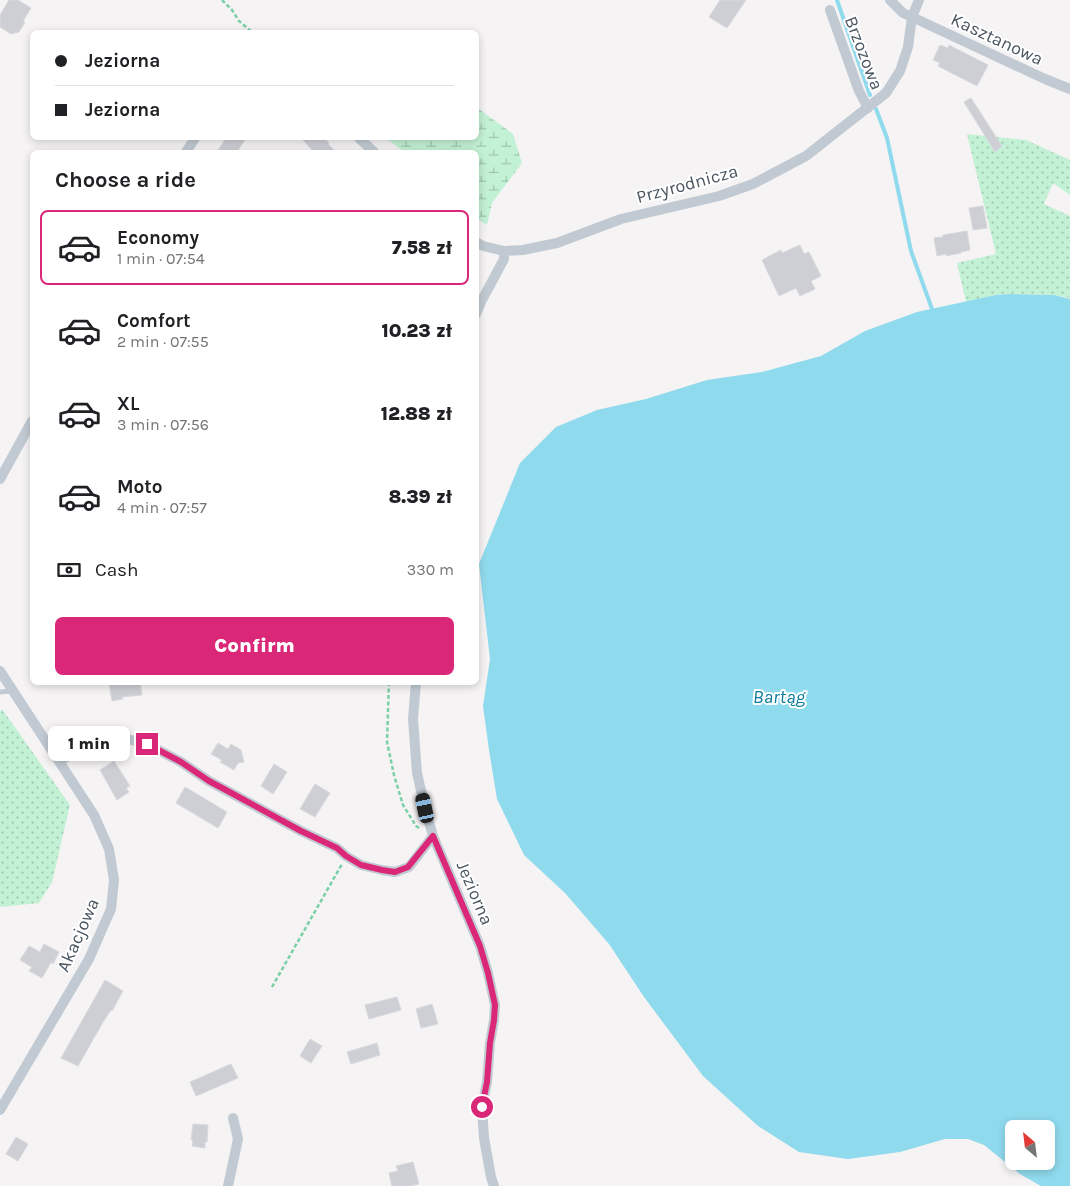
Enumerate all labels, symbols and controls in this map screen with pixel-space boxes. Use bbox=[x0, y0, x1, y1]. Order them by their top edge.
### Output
street label: Kasztanowa bbox=[947, 8, 1047, 70]
street label: Brzozowa bbox=[840, 13, 888, 93]
text: Jeziorna bbox=[85, 50, 160, 72]
text: Jeziorna bbox=[85, 99, 160, 121]
street label: Przyrodnicza bbox=[634, 160, 740, 208]
text: Choose a ride bbox=[55, 167, 196, 193]
icon: car bbox=[57, 225, 102, 270]
text: Economy bbox=[117, 227, 199, 249]
text: 7.58 zł bbox=[392, 237, 452, 259]
text: 1 min · 07:54 bbox=[117, 249, 205, 268]
icon: car bbox=[57, 308, 102, 353]
text: Comfort bbox=[117, 310, 191, 332]
text: 10.23 zł bbox=[381, 320, 452, 342]
text: 2 min · 07:55 bbox=[117, 332, 209, 351]
icon: car bbox=[57, 391, 102, 436]
text: XL bbox=[117, 393, 139, 415]
text: 12.88 zł bbox=[381, 403, 452, 425]
text: 3 min · 07:56 bbox=[117, 415, 209, 434]
icon: car bbox=[57, 474, 102, 519]
text: Moto bbox=[117, 476, 163, 498]
text: 8.39 zł bbox=[388, 486, 452, 508]
text: 4 min · 07:57 bbox=[117, 498, 207, 517]
icon: cash bbox=[55, 556, 83, 584]
text: Cash bbox=[95, 559, 139, 581]
text: 330 m bbox=[407, 560, 454, 579]
button: Confirm bbox=[55, 617, 454, 675]
water label: Bartąg bbox=[753, 686, 807, 708]
callout: 1 min bbox=[47, 726, 130, 762]
route end bbox=[136, 733, 158, 755]
text: 1 min bbox=[68, 734, 110, 753]
car bbox=[414, 792, 435, 824]
street label: Jeziorna bbox=[452, 858, 498, 928]
street label: Akacjowa bbox=[52, 895, 104, 975]
route start bbox=[471, 1096, 493, 1118]
north arrow bbox=[1005, 1120, 1055, 1170]
map controls bbox=[1005, 1120, 1055, 1170]

